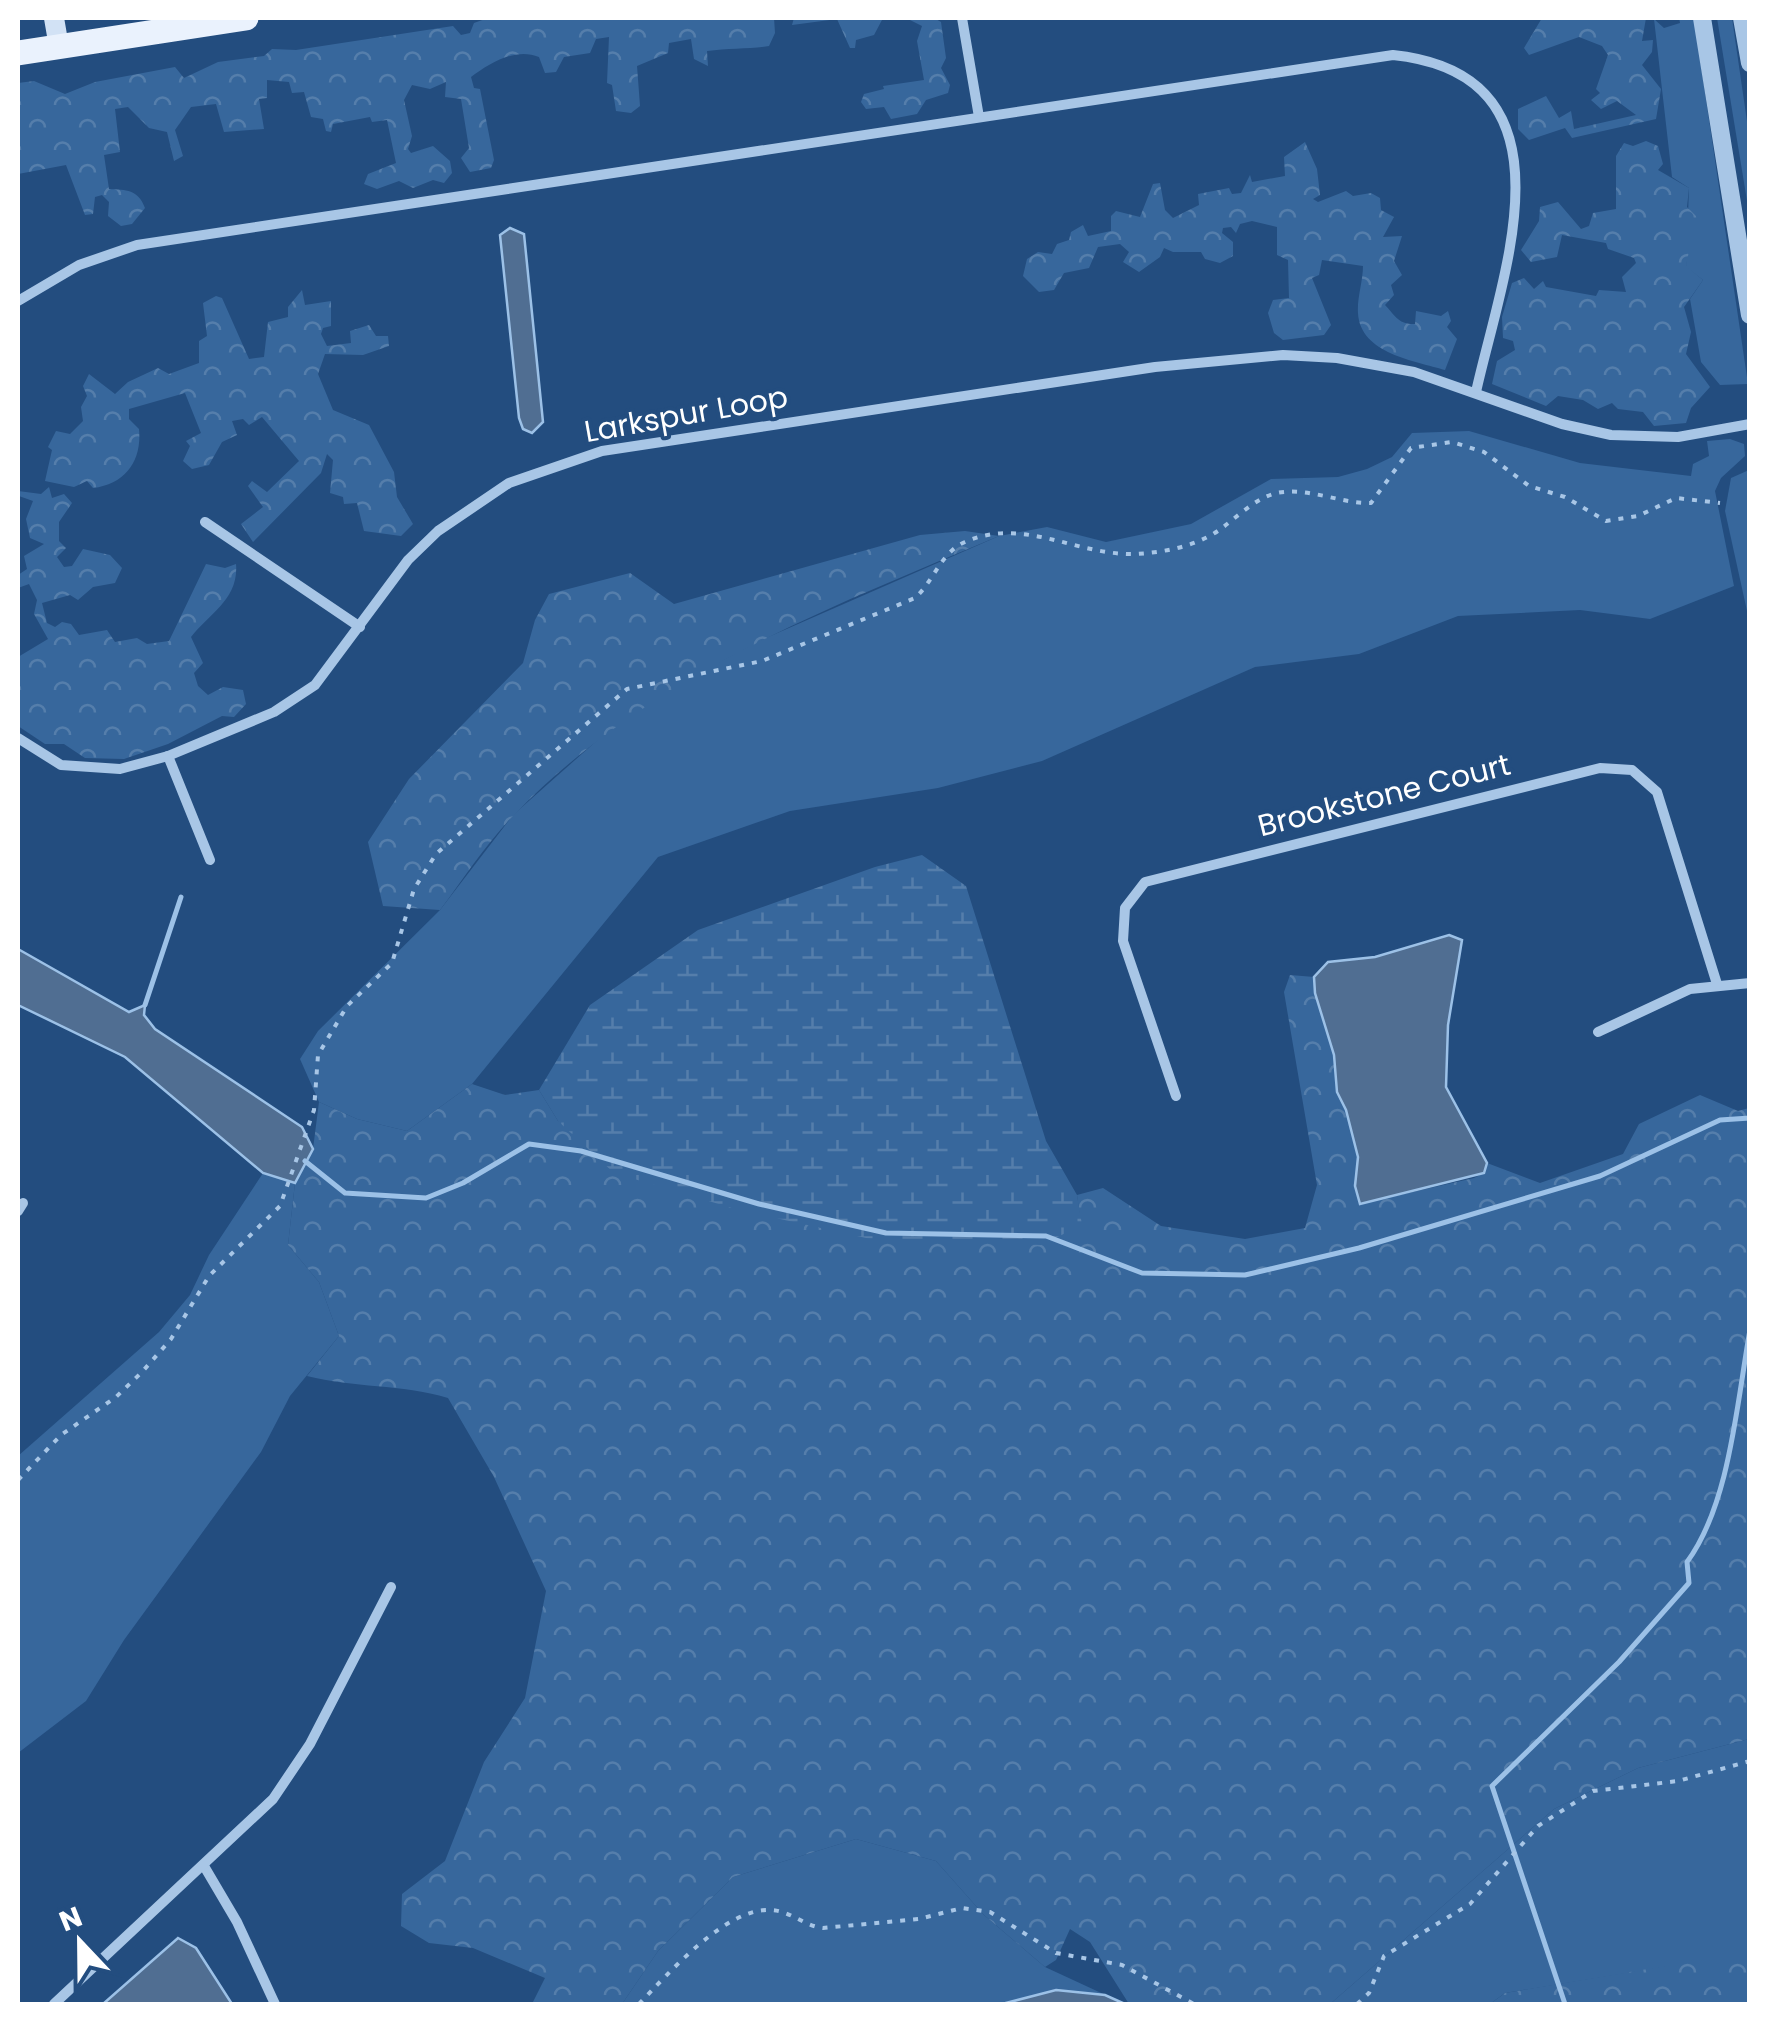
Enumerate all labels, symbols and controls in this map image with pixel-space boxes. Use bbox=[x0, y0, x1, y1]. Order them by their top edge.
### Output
street label: Larkspur Loop bbox=[581, 375, 791, 453]
street label: Brookstone Court bbox=[1253, 743, 1515, 847]
north arrow bbox=[30, 1892, 130, 1992]
text: N bbox=[54, 1897, 88, 1941]

